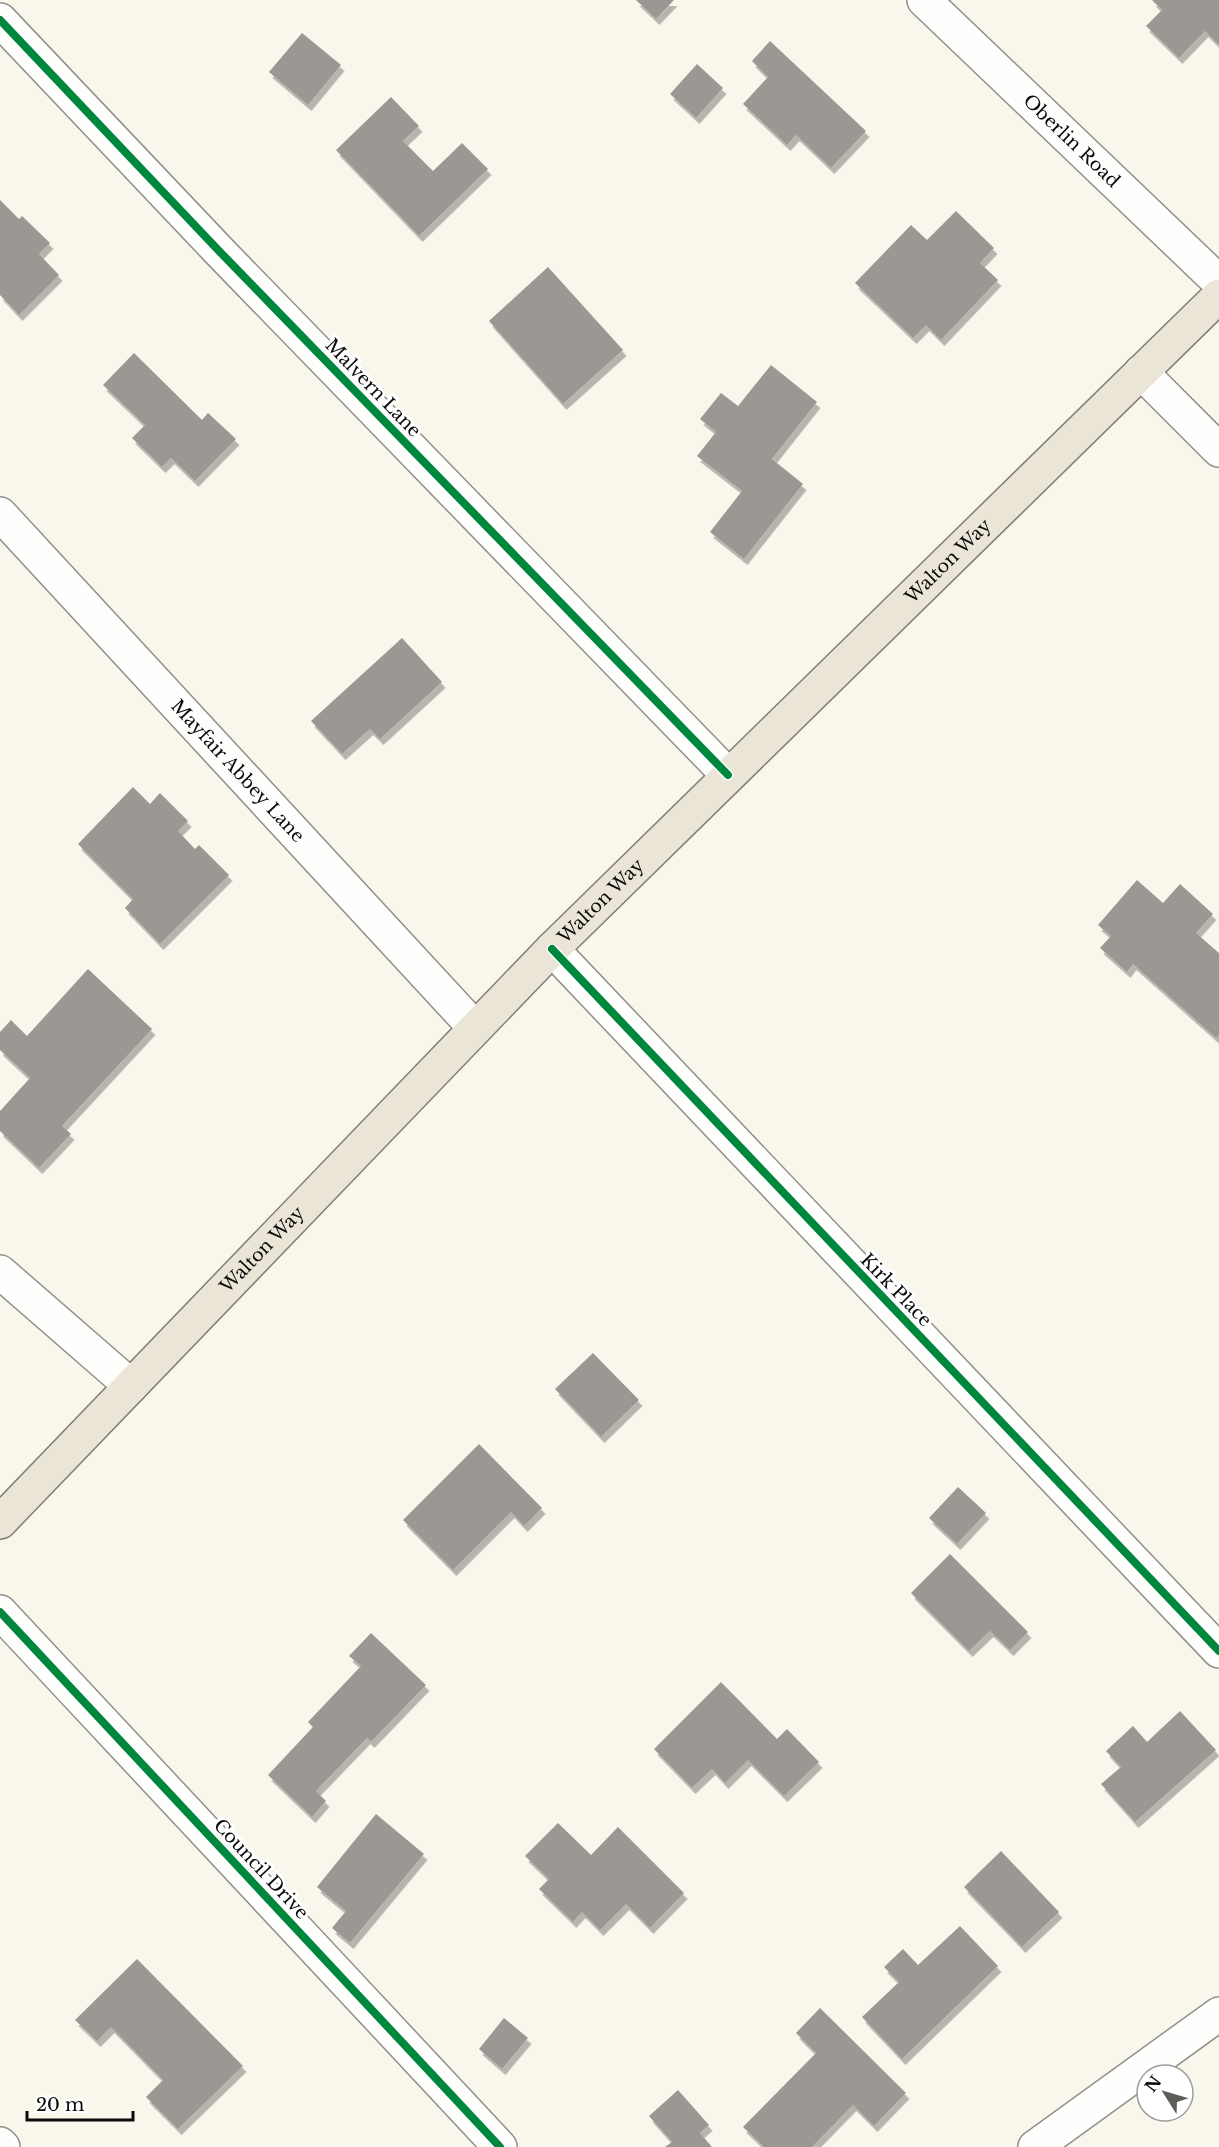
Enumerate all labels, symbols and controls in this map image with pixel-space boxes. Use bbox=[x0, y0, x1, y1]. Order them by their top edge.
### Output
street label: Oberlin Road bbox=[1019, 90, 1124, 192]
street label: Malvern Lane bbox=[321, 334, 425, 442]
street label: Walton Way bbox=[900, 514, 996, 609]
street label: Mayfair Abbey Lane bbox=[166, 695, 309, 847]
street label: Walton Way bbox=[553, 854, 649, 949]
street label: Walton Way bbox=[215, 1202, 309, 1298]
street label: Kirk Place bbox=[856, 1249, 936, 1331]
street label: Council Drive bbox=[209, 1814, 313, 1924]
north arrow bbox=[1135, 2063, 1195, 2123]
text: N bbox=[1141, 2072, 1166, 2096]
scale bar bbox=[27, 2084, 134, 2122]
text: 20 m bbox=[36, 2094, 84, 2116]

